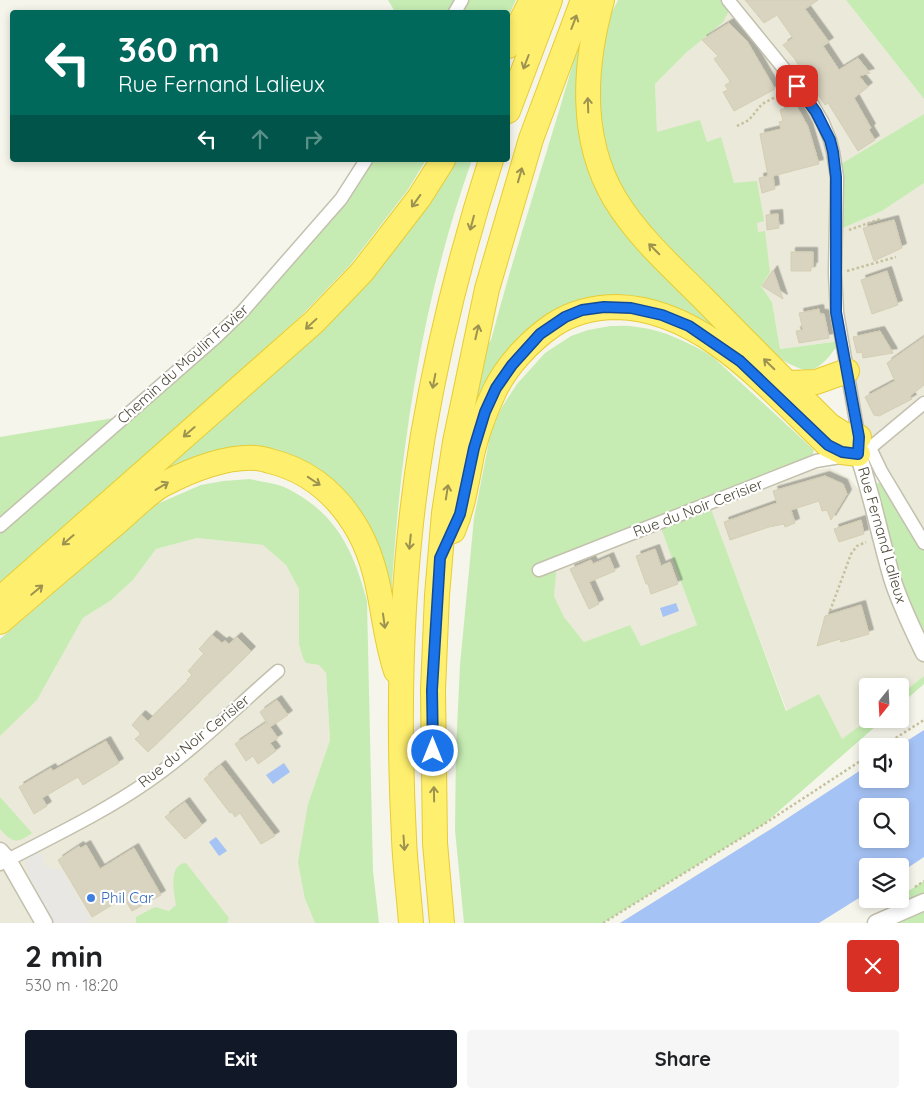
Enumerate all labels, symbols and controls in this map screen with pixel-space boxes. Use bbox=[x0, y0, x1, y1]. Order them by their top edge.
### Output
one-way arrow bbox=[570, 15, 579, 31]
text: 360 m bbox=[118, 27, 220, 71]
icon: left bbox=[35, 30, 100, 95]
one-way arrow bbox=[521, 54, 530, 69]
pin bbox=[776, 65, 818, 107]
text: Rue Fernand Lalieux bbox=[118, 70, 325, 98]
icon: arrive bbox=[783, 72, 811, 100]
one-way arrow bbox=[583, 98, 593, 114]
icon: left bbox=[193, 125, 221, 153]
icon: ahead bbox=[246, 125, 274, 153]
icon: right bbox=[299, 125, 327, 153]
one-way arrow bbox=[516, 168, 526, 184]
one-way arrow bbox=[411, 194, 421, 208]
one-way arrow bbox=[466, 215, 476, 231]
one-way arrow bbox=[648, 243, 661, 255]
street label: Chemin du Moulin Favier bbox=[113, 299, 252, 428]
one-way arrow bbox=[305, 319, 318, 330]
one-way arrow bbox=[473, 325, 482, 341]
one-way arrow bbox=[763, 358, 775, 371]
one-way arrow bbox=[428, 373, 438, 389]
one-way arrow bbox=[183, 426, 196, 438]
street label: Rue Fernand Lalieux bbox=[854, 464, 911, 605]
street label: Rue du Noir Cerisier bbox=[630, 474, 766, 541]
one-way arrow bbox=[307, 476, 321, 486]
one-way arrow bbox=[154, 481, 168, 491]
one-way arrow bbox=[443, 484, 453, 500]
one-way arrow bbox=[61, 534, 74, 545]
one-way arrow bbox=[405, 534, 415, 550]
one-way arrow bbox=[30, 585, 43, 596]
one-way arrow bbox=[380, 613, 390, 629]
north arrow bbox=[859, 678, 909, 728]
map controls bbox=[859, 678, 909, 908]
street label: Rue du Noir Cerisier bbox=[134, 690, 253, 791]
position arrow bbox=[406, 724, 458, 776]
button: sound bbox=[859, 738, 909, 788]
one-way arrow bbox=[429, 786, 438, 802]
button: search bbox=[859, 798, 909, 848]
one-way arrow bbox=[400, 834, 409, 850]
button: layers bbox=[859, 858, 909, 908]
place label: Phil Car bbox=[101, 888, 154, 907]
marker: Phil Car bbox=[85, 892, 97, 904]
text: 2 min bbox=[25, 937, 103, 975]
button: close bbox=[847, 940, 899, 992]
text: 530 m · 18:20 bbox=[25, 975, 118, 995]
button: Exit bbox=[25, 1030, 457, 1088]
button: Share bbox=[467, 1030, 899, 1088]

